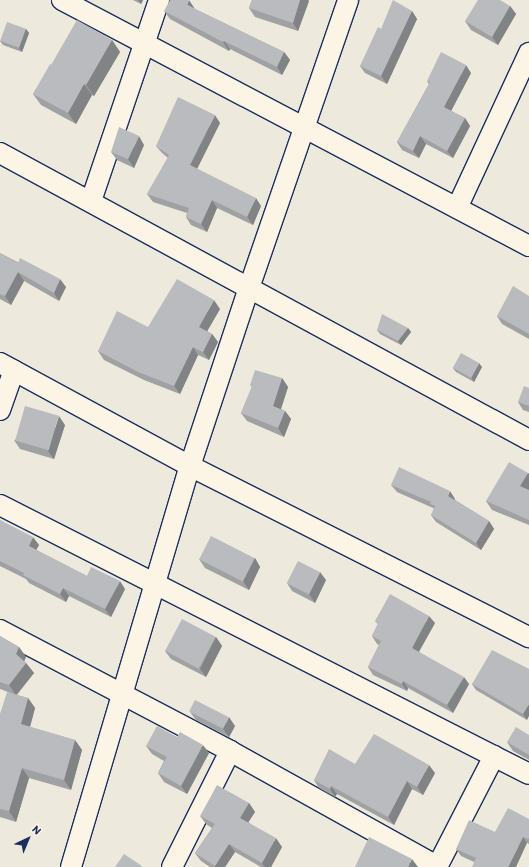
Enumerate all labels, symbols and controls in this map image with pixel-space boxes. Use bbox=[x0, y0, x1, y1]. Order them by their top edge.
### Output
north arrow bbox=[8, 819, 48, 859]
text: N bbox=[29, 823, 44, 837]

